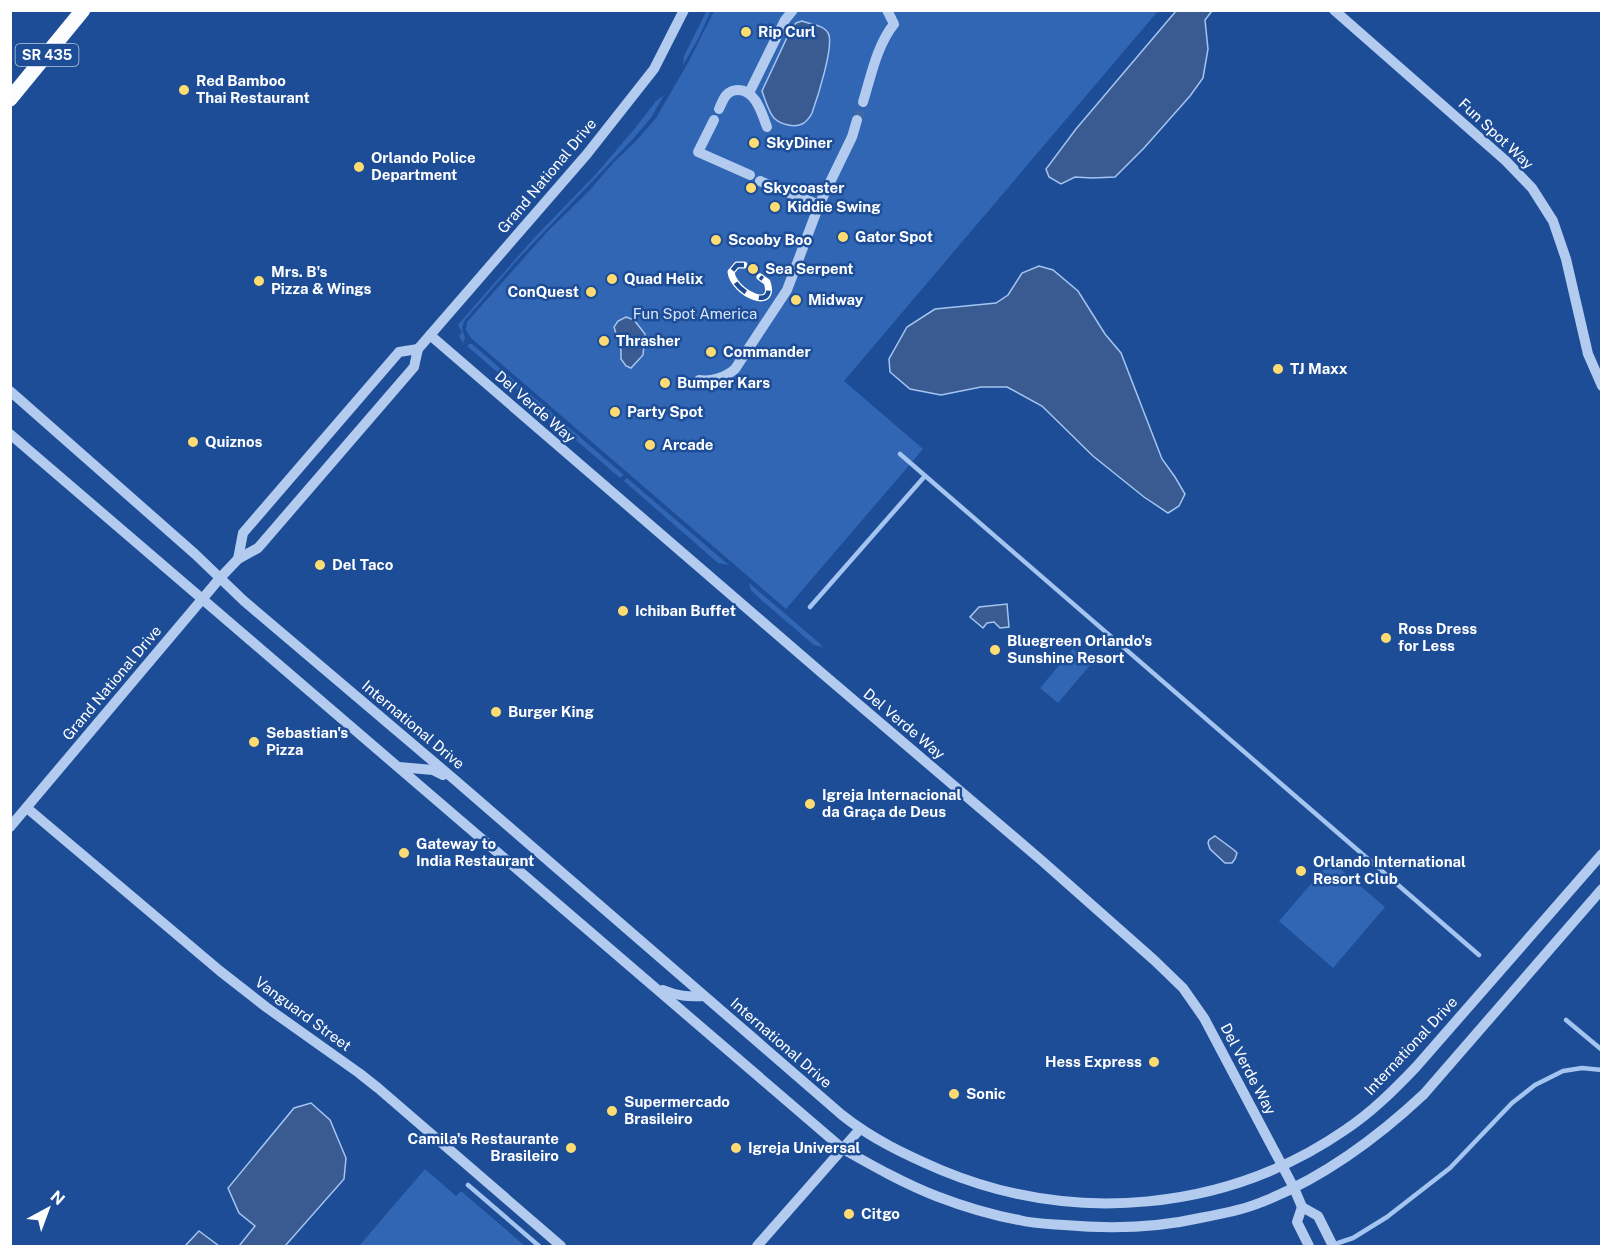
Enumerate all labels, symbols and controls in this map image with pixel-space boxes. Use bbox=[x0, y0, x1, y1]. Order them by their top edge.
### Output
place label: Rip Curl bbox=[758, 23, 816, 40]
marker: Rip Curl bbox=[739, 25, 753, 39]
road number: SR 435 bbox=[15, 44, 78, 66]
place label: Red Bamboo Thai Restaurant bbox=[196, 72, 310, 106]
marker: Red Bamboo Thai Restaurant bbox=[177, 83, 191, 97]
street label: Fun Spot Way bbox=[1455, 95, 1537, 173]
street label: Grand National Drive bbox=[494, 115, 600, 236]
place label: SkyDiner bbox=[766, 134, 832, 151]
marker: SkyDiner bbox=[747, 136, 761, 150]
place label: Orlando Police Department bbox=[371, 149, 476, 183]
marker: Orlando Police Department bbox=[352, 160, 366, 174]
place label: Skycoaster bbox=[763, 179, 844, 196]
marker: Skycoaster bbox=[744, 181, 758, 195]
place label: Kiddie Swing bbox=[787, 198, 881, 215]
marker: Kiddie Swing bbox=[768, 200, 782, 214]
place label: Gator Spot bbox=[855, 228, 933, 245]
marker: Gator Spot bbox=[836, 230, 850, 244]
place label: Scooby Boo bbox=[728, 231, 812, 248]
marker: Scooby Boo bbox=[709, 233, 723, 247]
place label: Sea Serpent bbox=[765, 260, 854, 277]
marker: Sea Serpent bbox=[746, 262, 760, 276]
place label: Mrs. B's Pizza & Wings bbox=[271, 263, 372, 297]
place label: Quad Helix bbox=[624, 270, 703, 287]
marker: Quad Helix bbox=[605, 272, 619, 286]
marker: Mrs. B's Pizza & Wings bbox=[252, 274, 266, 288]
place label: ConQuest bbox=[507, 283, 579, 300]
marker: ConQuest bbox=[584, 285, 598, 299]
place label: Midway bbox=[808, 291, 864, 308]
marker: Midway bbox=[789, 293, 803, 307]
park label: Fun Spot America bbox=[633, 305, 757, 322]
place label: Thrasher bbox=[616, 332, 680, 349]
marker: Thrasher bbox=[597, 334, 611, 348]
place label: Commander bbox=[723, 343, 811, 360]
marker: Commander bbox=[704, 345, 718, 359]
place label: TJ Maxx bbox=[1290, 360, 1348, 377]
marker: TJ Maxx bbox=[1271, 362, 1285, 376]
street label: Del Verde Way bbox=[492, 367, 579, 446]
place label: Bumper Kars bbox=[677, 374, 770, 391]
marker: Bumper Kars bbox=[658, 376, 672, 390]
place label: Party Spot bbox=[627, 403, 703, 420]
marker: Party Spot bbox=[608, 405, 622, 419]
place label: Quiznos bbox=[205, 433, 263, 450]
marker: Quiznos bbox=[186, 435, 200, 449]
place label: Arcade bbox=[662, 436, 714, 453]
marker: Arcade bbox=[643, 438, 657, 452]
place label: Del Taco bbox=[332, 556, 394, 573]
marker: Del Taco bbox=[313, 558, 327, 572]
place label: Ichiban Buffet bbox=[635, 602, 736, 619]
marker: Ichiban Buffet bbox=[616, 604, 630, 618]
place label: Ross Dress for Less bbox=[1398, 620, 1477, 654]
street label: Grand National Drive bbox=[59, 622, 165, 743]
marker: Ross Dress for Less bbox=[1379, 631, 1393, 645]
place label: Bluegreen Orlando's Sunshine Resort bbox=[1007, 632, 1152, 666]
marker: Bluegreen Orlando's Sunshine Resort bbox=[988, 643, 1002, 657]
street label: International Drive bbox=[359, 677, 468, 772]
street label: Del Verde Way bbox=[860, 685, 948, 763]
place label: Burger King bbox=[508, 703, 594, 720]
marker: Burger King bbox=[489, 705, 503, 719]
place label: Sebastian's Pizza bbox=[266, 724, 348, 758]
marker: Sebastian's Pizza bbox=[247, 735, 261, 749]
place label: Igreja Internacional da Graça de Deus bbox=[822, 786, 962, 820]
marker: Igreja Internacional da Graça de Deus bbox=[803, 797, 817, 811]
place label: Gateway to India Restaurant bbox=[416, 835, 534, 869]
marker: Gateway to India Restaurant bbox=[397, 846, 411, 860]
place label: Orlando International Resort Club bbox=[1313, 853, 1466, 887]
marker: Orlando International Resort Club bbox=[1294, 864, 1308, 878]
street label: Vanguard Street bbox=[252, 973, 355, 1054]
street label: International Drive bbox=[1361, 993, 1461, 1098]
street label: International Drive bbox=[727, 994, 835, 1091]
street label: Del Verde Way bbox=[1217, 1020, 1280, 1117]
place label: Hess Express bbox=[1045, 1053, 1142, 1070]
marker: Hess Express bbox=[1147, 1055, 1161, 1069]
place label: Sonic bbox=[966, 1085, 1006, 1102]
marker: Sonic bbox=[947, 1087, 961, 1101]
place label: Supermercado Brasileiro bbox=[624, 1093, 730, 1127]
marker: Supermercado Brasileiro bbox=[605, 1104, 619, 1118]
place label: Camila's Restaurante Brasileiro bbox=[408, 1130, 559, 1164]
place label: Igreja Universal bbox=[748, 1139, 861, 1156]
marker: Camila's Restaurante Brasileiro bbox=[564, 1141, 578, 1155]
marker: Igreja Universal bbox=[729, 1141, 743, 1155]
north arrow bbox=[18, 1179, 78, 1239]
text: N bbox=[47, 1187, 68, 1209]
place label: Citgo bbox=[861, 1205, 900, 1222]
marker: Citgo bbox=[842, 1207, 856, 1221]

